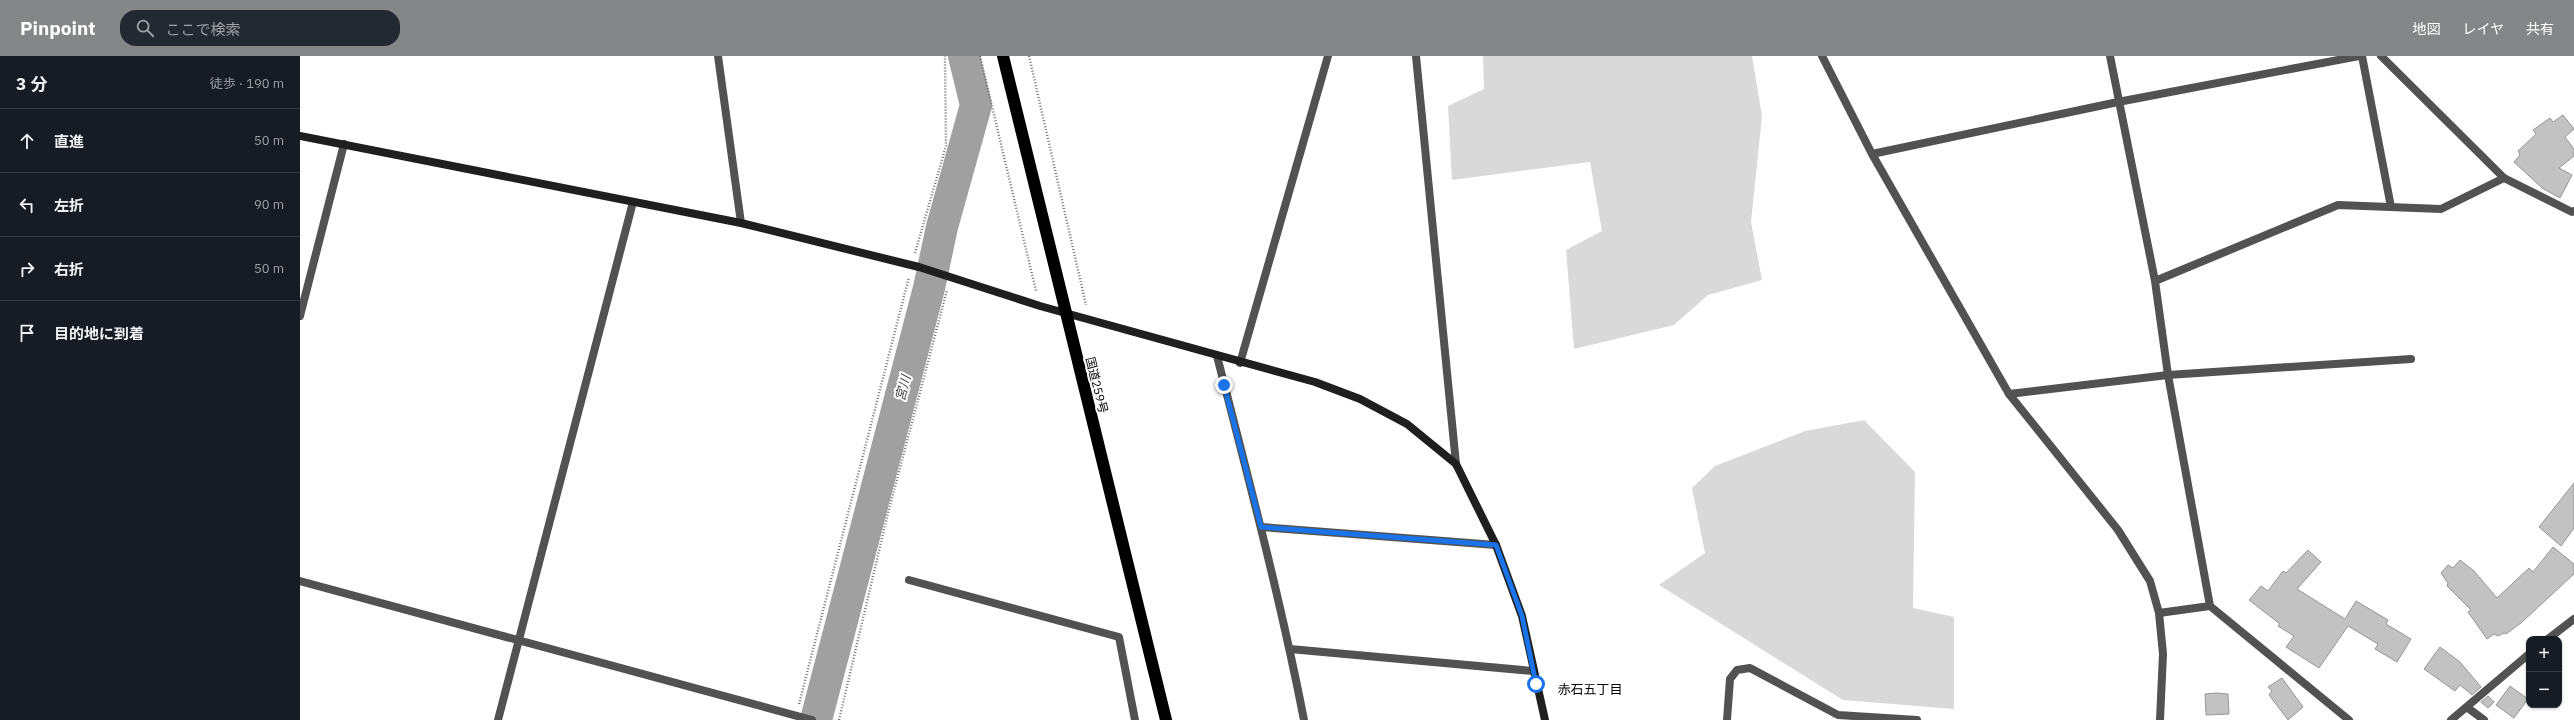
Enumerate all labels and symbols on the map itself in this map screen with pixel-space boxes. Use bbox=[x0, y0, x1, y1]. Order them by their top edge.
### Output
street label: 国道259号 bbox=[1083, 355, 1111, 415]
water label: 宮川 bbox=[891, 371, 915, 403]
route end bbox=[1215, 376, 1233, 394]
route start bbox=[1527, 675, 1545, 693]
district label: 赤石五丁目 bbox=[1557, 681, 1623, 698]

